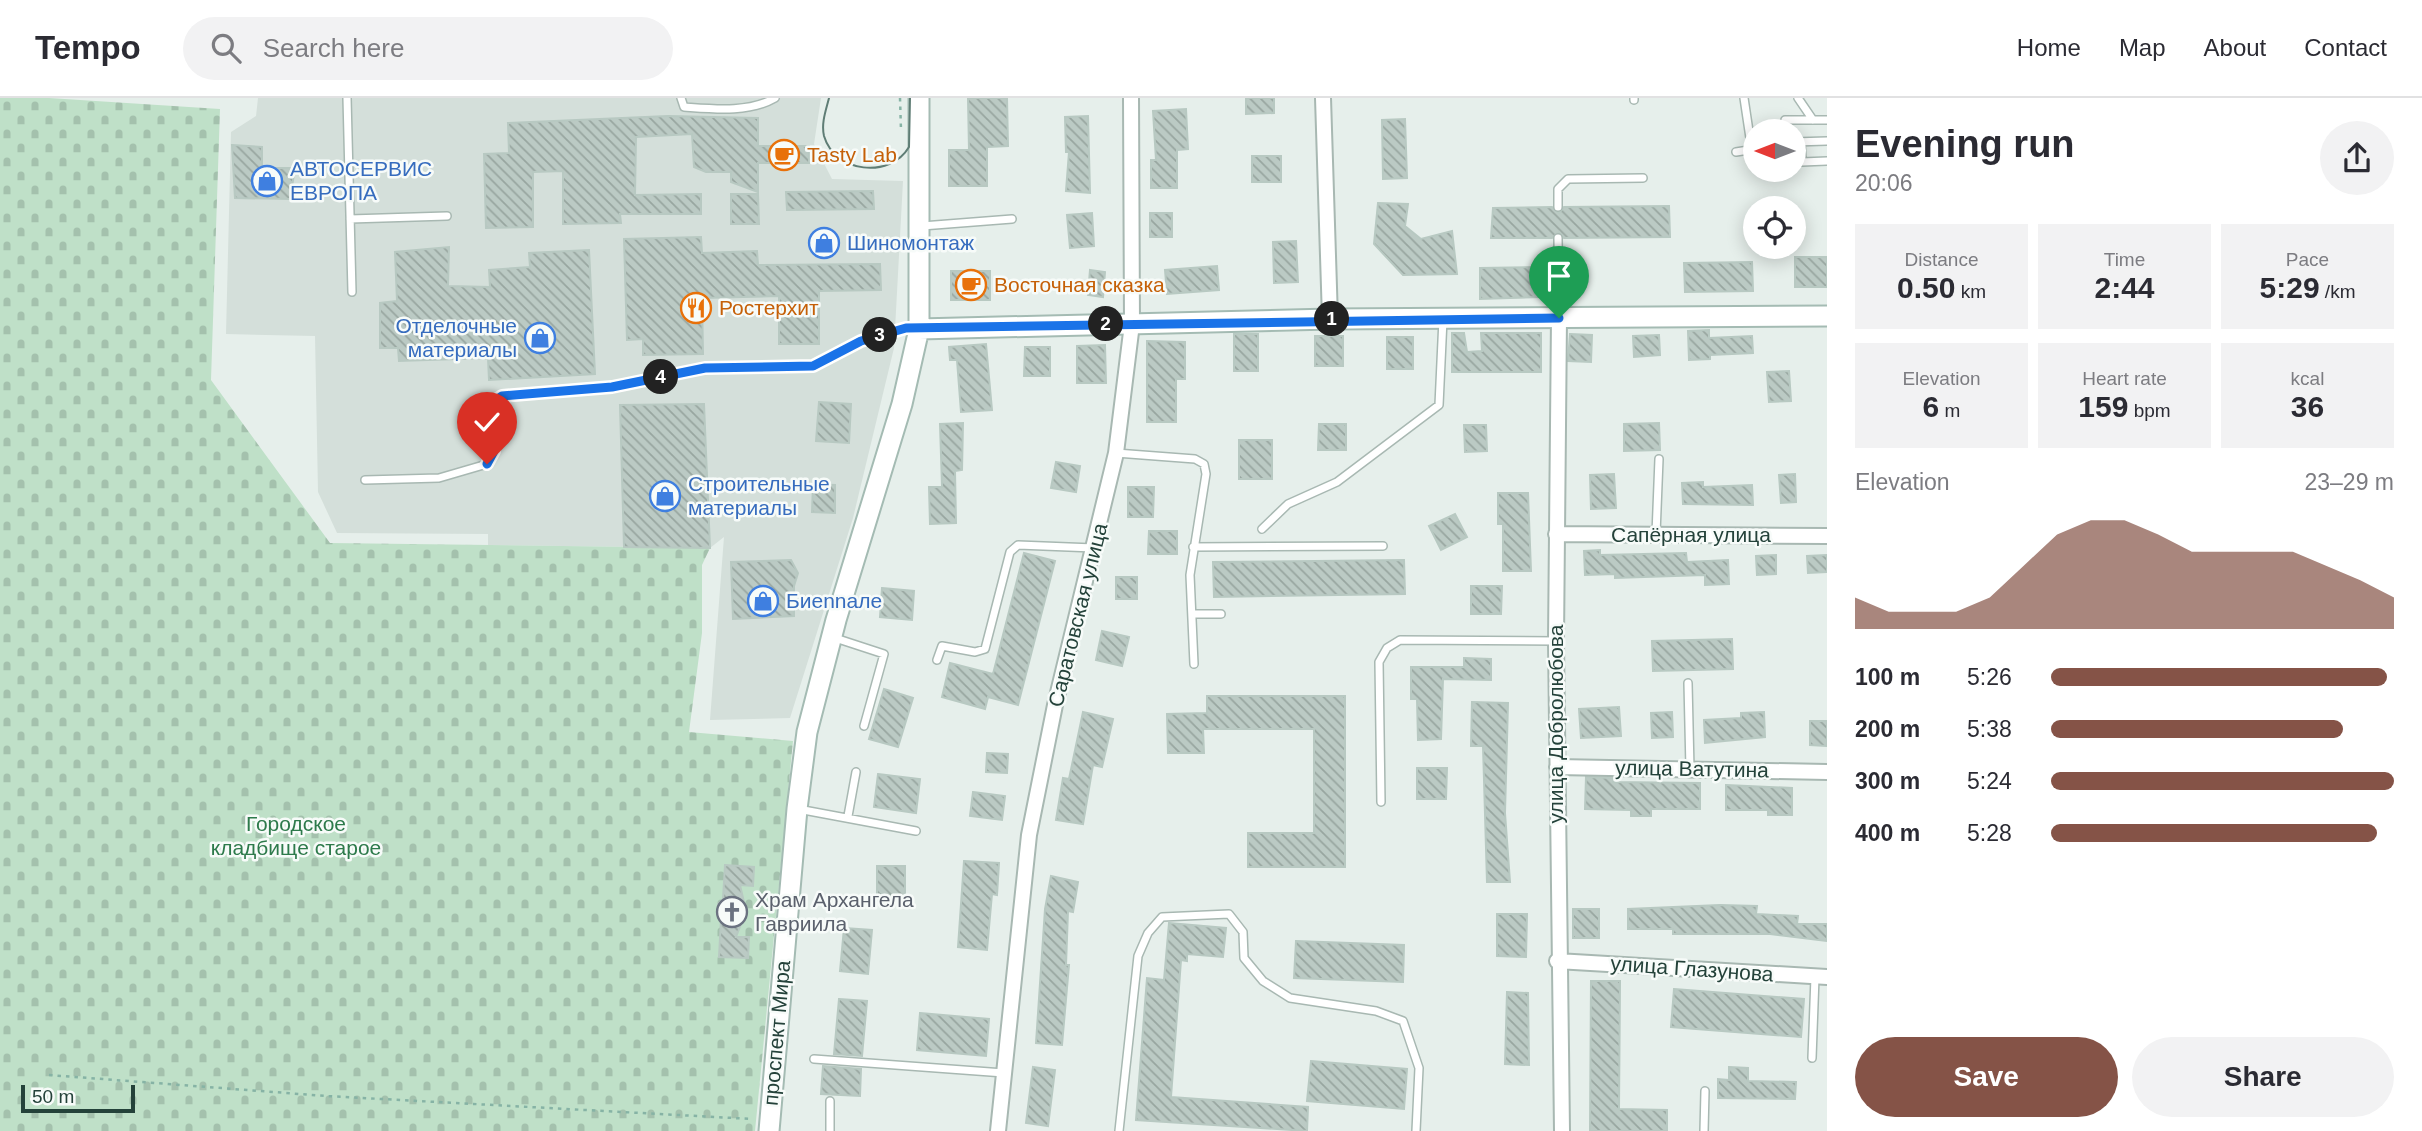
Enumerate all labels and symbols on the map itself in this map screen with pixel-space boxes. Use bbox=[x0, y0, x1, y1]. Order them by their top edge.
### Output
north arrow bbox=[1743, 119, 1806, 182]
cafe icon: Tasty Lab bbox=[767, 138, 801, 172]
place label: Tasty Lab bbox=[807, 143, 897, 166]
place label: АВТОСЕРВИС ЕВРОПА bbox=[290, 157, 432, 204]
shop icon: АВТОСЕРВИС ЕВРОПА bbox=[250, 164, 284, 198]
shop icon: Шиномонтаж bbox=[807, 226, 841, 260]
place label: Шиномонтаж bbox=[847, 231, 974, 254]
pin bbox=[1529, 246, 1589, 318]
cafe icon: Восточная сказка bbox=[954, 268, 988, 302]
place label: Восточная сказка bbox=[994, 273, 1165, 296]
restaurant icon: Ростерхит bbox=[679, 291, 713, 325]
place label: Ростерхит bbox=[719, 296, 819, 319]
pin: 1 bbox=[1314, 302, 1350, 336]
pin: 2 bbox=[1088, 306, 1124, 342]
place label: Отделочные материалы bbox=[395, 314, 517, 361]
pin: 3 bbox=[862, 317, 898, 352]
shop icon: Отделочные материалы bbox=[523, 321, 557, 355]
pin: 4 bbox=[644, 360, 678, 394]
pin bbox=[457, 392, 517, 464]
place label: Строительные материалы bbox=[688, 472, 830, 519]
shop icon: Строительные материалы bbox=[648, 479, 682, 513]
street label: Саратовская улица bbox=[1044, 520, 1112, 709]
street label: Сапёрная улица bbox=[1611, 523, 1771, 546]
shop icon: Биеnnале bbox=[746, 584, 780, 618]
place label: Биеnnале bbox=[786, 589, 882, 612]
street label: улица Добролюбова bbox=[1544, 624, 1567, 823]
street label: улица Ватутина bbox=[1615, 756, 1769, 781]
park label: Городское кладбище старое bbox=[211, 812, 381, 859]
place label: Храм Архангела Гавриила bbox=[755, 888, 914, 935]
church icon: Храм Архангела Гавриила bbox=[715, 895, 749, 929]
street label: улица Глазунова bbox=[1610, 951, 1775, 986]
street label: проспект Мира bbox=[759, 959, 794, 1107]
scale bar bbox=[21, 1082, 135, 1114]

